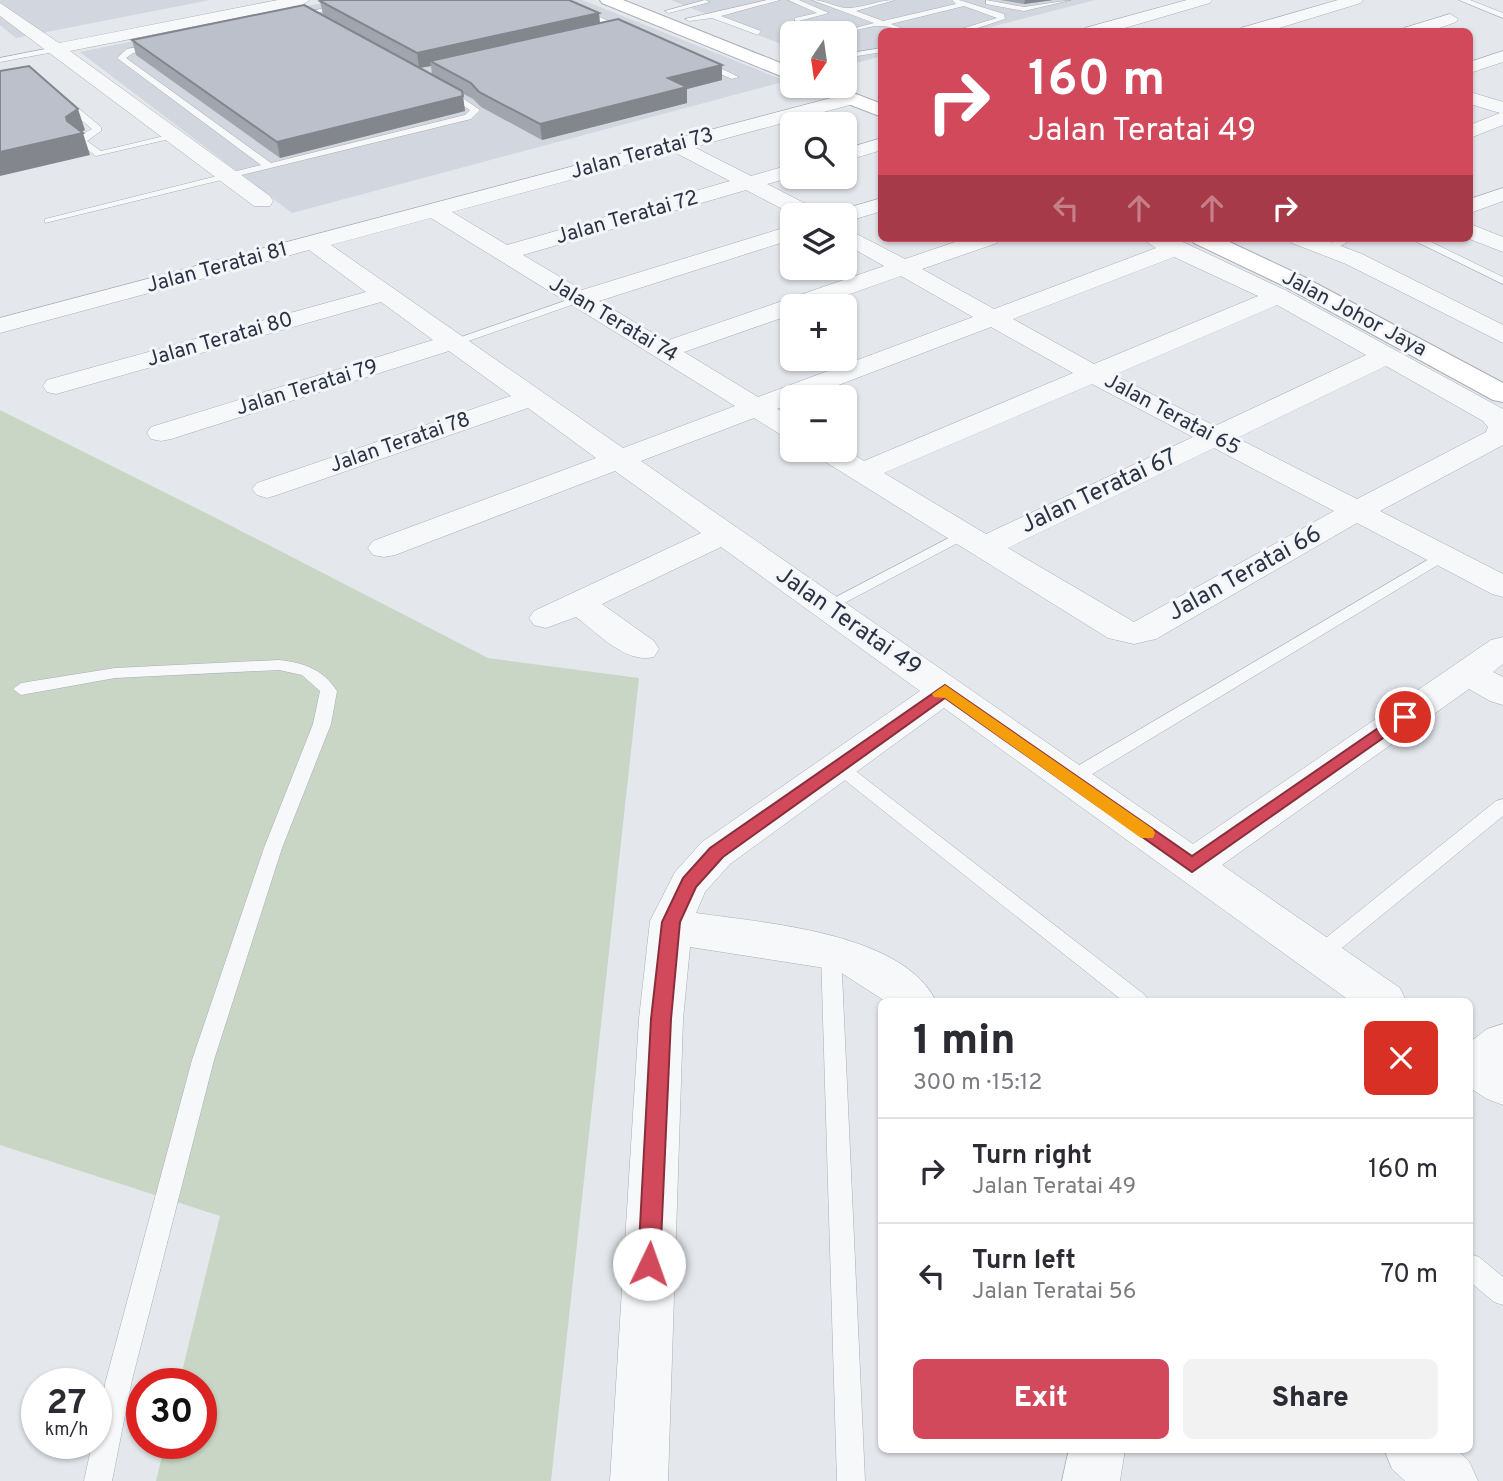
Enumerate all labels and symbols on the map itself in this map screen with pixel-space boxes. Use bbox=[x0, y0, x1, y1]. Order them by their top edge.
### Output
north arrow bbox=[780, 21, 858, 98]
street label: Jalan Teratai 73 bbox=[567, 122, 717, 186]
street label: Jalan Teratai 72 bbox=[552, 185, 702, 251]
street label: Jalan Teratai 81 bbox=[143, 236, 291, 300]
street label: Jalan Johor Jaya bbox=[1277, 264, 1431, 364]
street label: Jalan Teratai 74 bbox=[544, 271, 682, 369]
street label: Jalan Teratai 80 bbox=[144, 306, 296, 374]
street label: Jalan Teratai 79 bbox=[233, 354, 381, 422]
street label: Jalan Teratai 65 bbox=[1099, 368, 1245, 462]
street label: Jalan Teratai 78 bbox=[326, 406, 474, 480]
street label: Jalan Teratai 67 bbox=[1016, 443, 1182, 541]
street label: Jalan Teratai 66 bbox=[1163, 519, 1327, 629]
street label: Jalan Teratai 49 bbox=[769, 561, 927, 683]
pin bbox=[1375, 687, 1435, 747]
position arrow bbox=[612, 1227, 686, 1301]
speed limit sign: 30 bbox=[126, 1368, 217, 1459]

